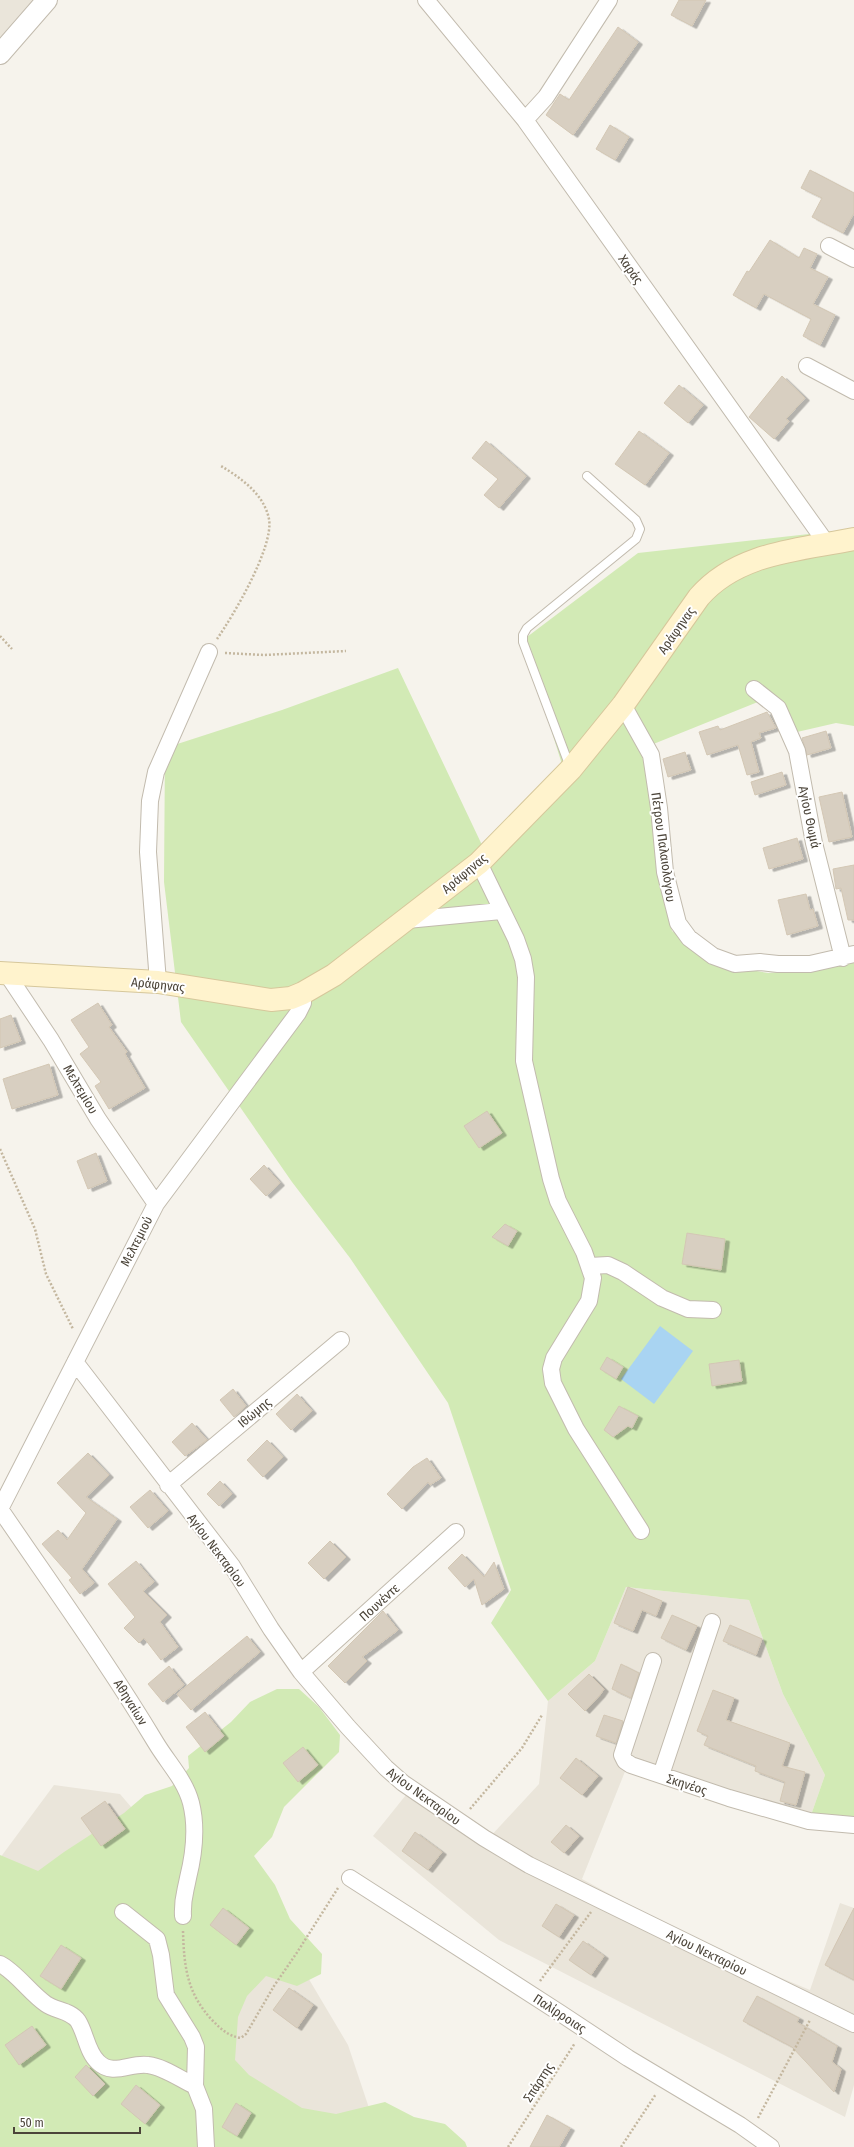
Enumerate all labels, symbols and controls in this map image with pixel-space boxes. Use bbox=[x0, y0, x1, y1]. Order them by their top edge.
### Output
street label: Χαράς bbox=[615, 252, 646, 287]
street label: Αράφηνας bbox=[655, 603, 698, 657]
street label: Αγίου Θωμά bbox=[796, 784, 823, 850]
street label: Πέτρου Παλαιολόγου bbox=[648, 791, 679, 903]
street label: Αράφηνας bbox=[439, 850, 490, 896]
street label: Αράφηνας bbox=[130, 974, 186, 995]
street label: Μελτεμίου bbox=[60, 1062, 101, 1116]
street label: Μελτεμιού bbox=[117, 1214, 155, 1269]
street label: Ιθώμης bbox=[235, 1394, 274, 1430]
street label: Αγίου Νεκταρίου bbox=[184, 1511, 249, 1590]
street label: Πουνέντε bbox=[356, 1580, 403, 1624]
street label: Αθηναίων bbox=[111, 1677, 151, 1728]
street label: Αγίου Νεκταρίου bbox=[384, 1765, 464, 1828]
street label: Σκηνέος bbox=[665, 1771, 709, 1798]
street label: Αγίου Νεκταρίου bbox=[664, 1927, 749, 1978]
street label: Παλίρροιας bbox=[531, 1991, 589, 2036]
street label: Σπάρτης bbox=[520, 2059, 557, 2105]
scale bar bbox=[14, 2109, 140, 2135]
text: 50 m bbox=[20, 2116, 44, 2130]

